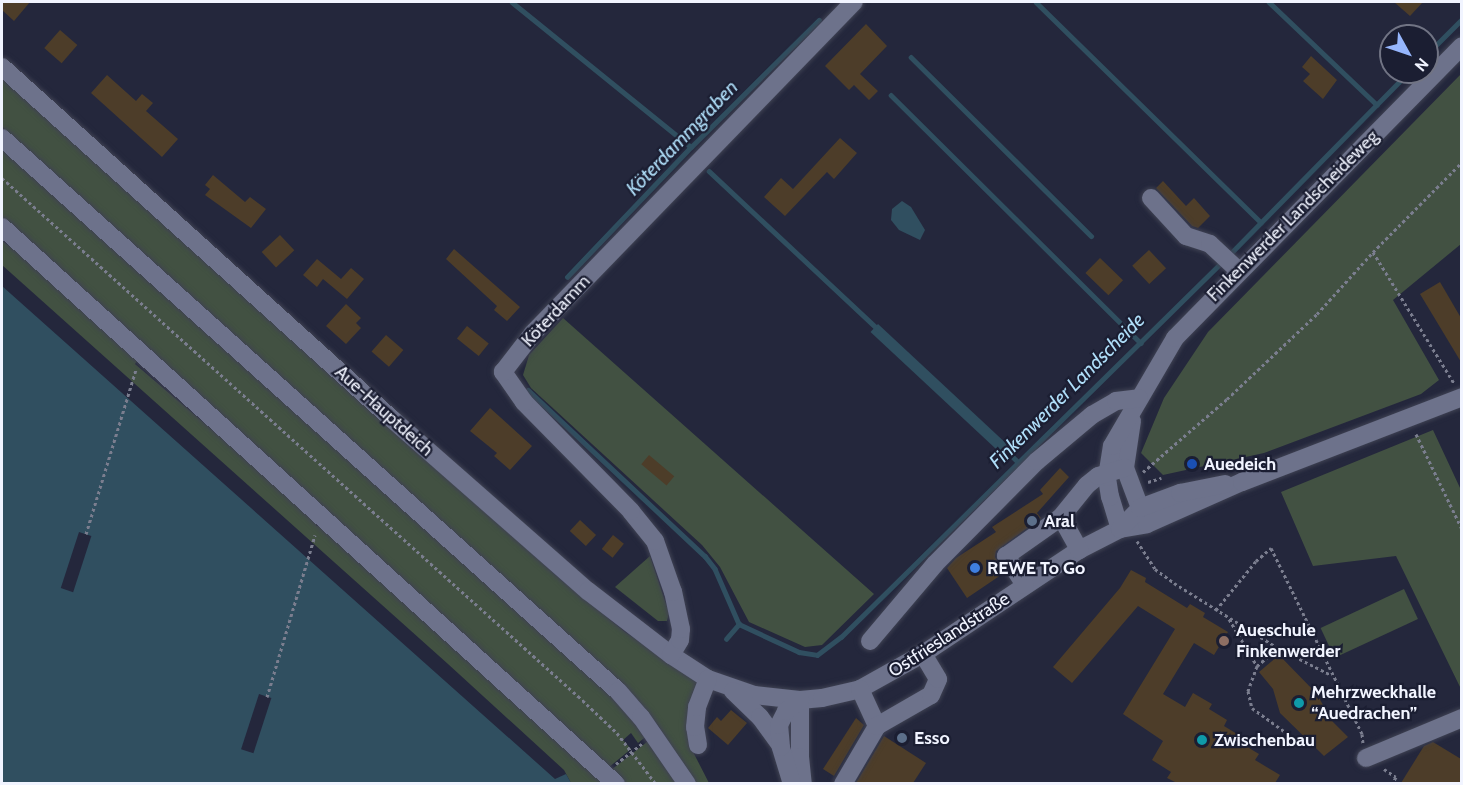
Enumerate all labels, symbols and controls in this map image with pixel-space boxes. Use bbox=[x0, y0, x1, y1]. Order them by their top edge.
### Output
north arrow bbox=[1379, 24, 1439, 84]
text: N bbox=[1411, 54, 1433, 75]
water label: Köterdammgraben bbox=[621, 75, 743, 201]
street label: Finkenwerder Landscheideweg bbox=[1203, 126, 1383, 306]
street label: Köterdamm bbox=[517, 271, 595, 351]
water label: Finkenwerder Landscheide bbox=[984, 308, 1150, 474]
street label: Aue-Hauptdeich bbox=[330, 361, 438, 461]
place label: Auedeich bbox=[1204, 453, 1276, 475]
marker: Auedeich bbox=[1185, 457, 1199, 471]
place label: Aral bbox=[1044, 510, 1075, 532]
marker: Aral bbox=[1025, 514, 1039, 528]
place label: REWE To Go bbox=[987, 557, 1085, 579]
marker: REWE To Go bbox=[968, 561, 982, 575]
street label: Ostfrieslandstraße bbox=[885, 588, 1013, 682]
place label: Aueschule Finkenwerder bbox=[1236, 620, 1340, 662]
marker: Aueschule Finkenwerder bbox=[1217, 634, 1231, 648]
place label: Mehrzweckhalle “Auedrachen” bbox=[1311, 682, 1436, 724]
marker: Mehrzweckhalle “Auedrachen” bbox=[1292, 696, 1306, 710]
place label: Esso bbox=[914, 727, 950, 749]
place label: Zwischenbau bbox=[1214, 729, 1315, 751]
marker: Esso bbox=[895, 731, 909, 745]
marker: Zwischenbau bbox=[1195, 733, 1209, 747]

